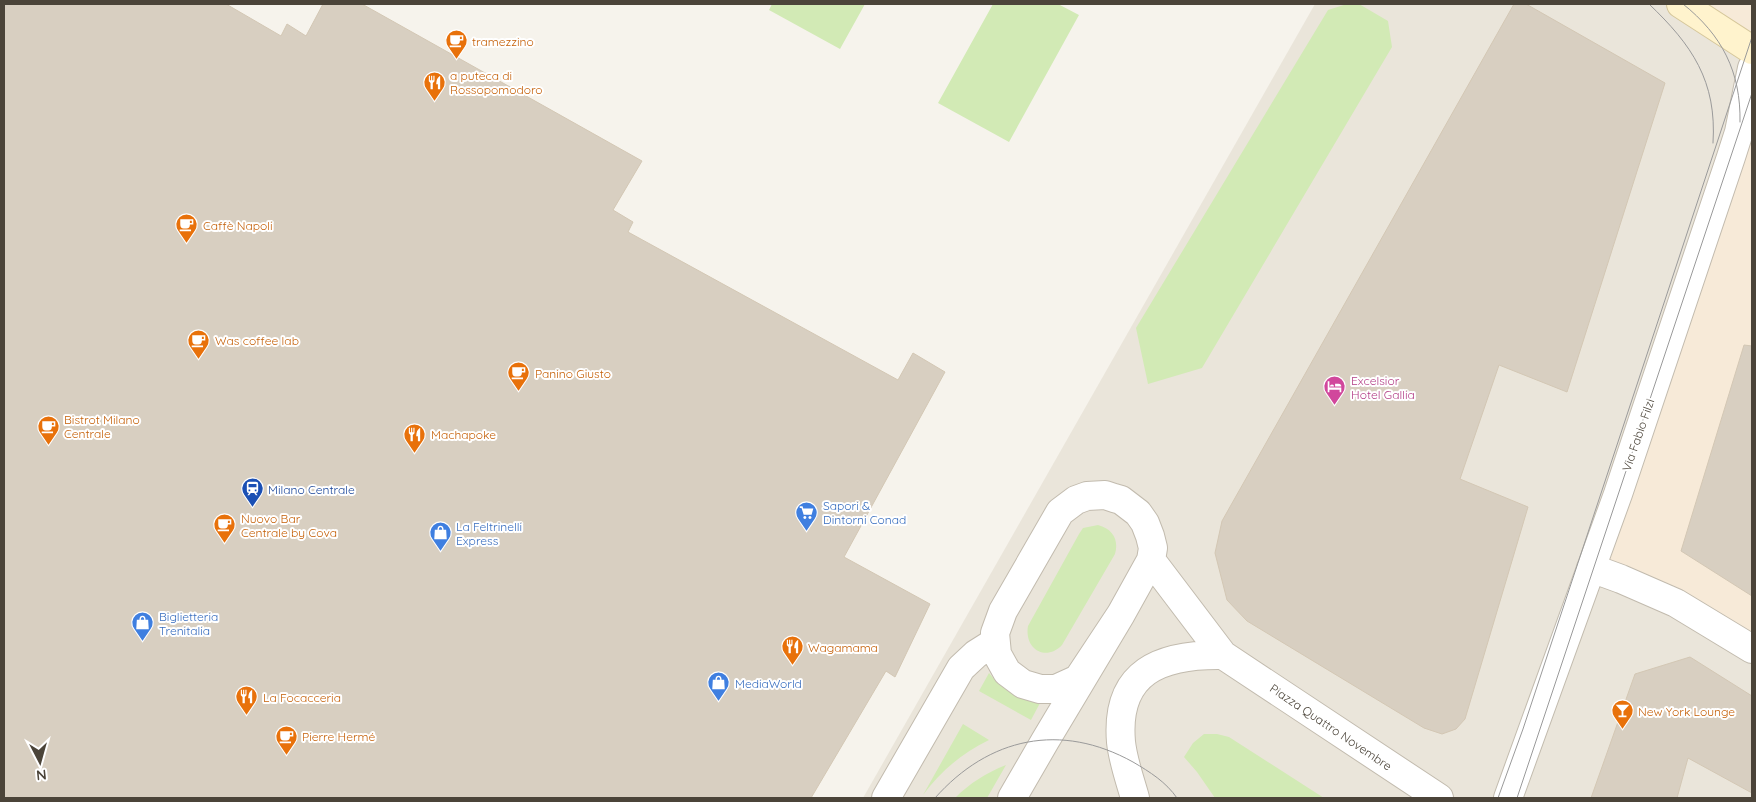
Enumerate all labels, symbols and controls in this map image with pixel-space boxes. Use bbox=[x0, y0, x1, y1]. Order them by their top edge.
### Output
cafe icon: tramezzino bbox=[444, 29, 468, 60]
place label: tramezzino bbox=[472, 34, 534, 49]
place label: a puteca di Rossopomodoro bbox=[450, 68, 543, 97]
restaurant icon: a puteca di Rossopomodoro bbox=[422, 70, 446, 101]
cafe icon: Caffè Napoli bbox=[175, 213, 199, 244]
place label: Caffè Napoli bbox=[203, 218, 273, 233]
cafe icon: Was coffee lab bbox=[187, 328, 211, 359]
place label: Was coffee lab bbox=[215, 333, 299, 348]
cafe icon: Panino Giusto bbox=[507, 361, 531, 392]
place label: Panino Giusto bbox=[535, 366, 611, 381]
place label: Excelsior Hotel Gallia bbox=[1351, 373, 1415, 402]
hotel icon: Excelsior Hotel Gallia bbox=[1323, 375, 1347, 406]
street label: Via Fabio Filzi bbox=[1619, 397, 1657, 473]
place label: Bistrot Milano Centrale bbox=[64, 412, 140, 441]
cafe icon: Bistrot Milano Centrale bbox=[36, 414, 60, 445]
restaurant icon: Machapoke bbox=[403, 422, 427, 453]
place label: Machapoke bbox=[431, 427, 496, 442]
station icon: Milano Centrale bbox=[240, 477, 264, 508]
place label: Milano Centrale bbox=[268, 482, 355, 497]
place label: Sapori & Dintorni Conad bbox=[823, 498, 906, 527]
supermarket icon: Sapori & Dintorni Conad bbox=[795, 500, 819, 531]
place label: Nuovo Bar Centrale by Cova bbox=[241, 511, 337, 540]
cafe icon: Nuovo Bar Centrale by Cova bbox=[213, 513, 237, 544]
place label: La Feltrinelli Express bbox=[456, 519, 522, 548]
shop icon: La Feltrinelli Express bbox=[428, 521, 452, 552]
place label: Biglietteria Trenitalia bbox=[159, 609, 218, 638]
shop icon: Biglietteria Trenitalia bbox=[131, 611, 155, 642]
restaurant icon: Wagamama bbox=[780, 635, 804, 666]
place label: Wagamama bbox=[808, 640, 878, 655]
shop icon: MediaWorld bbox=[707, 671, 731, 702]
place label: MediaWorld bbox=[735, 676, 802, 691]
street label: Piazza Quattro Novembre bbox=[1267, 681, 1395, 774]
restaurant icon: La Focacceria bbox=[235, 685, 259, 716]
place label: La Focacceria bbox=[263, 690, 341, 705]
bar icon: New York Lounge bbox=[1610, 699, 1634, 730]
place label: New York Lounge bbox=[1638, 704, 1735, 719]
cafe icon: Pierre Hermé bbox=[274, 724, 298, 755]
place label: Pierre Hermé bbox=[302, 729, 376, 744]
north arrow bbox=[15, 737, 65, 787]
text: N bbox=[35, 765, 47, 784]

